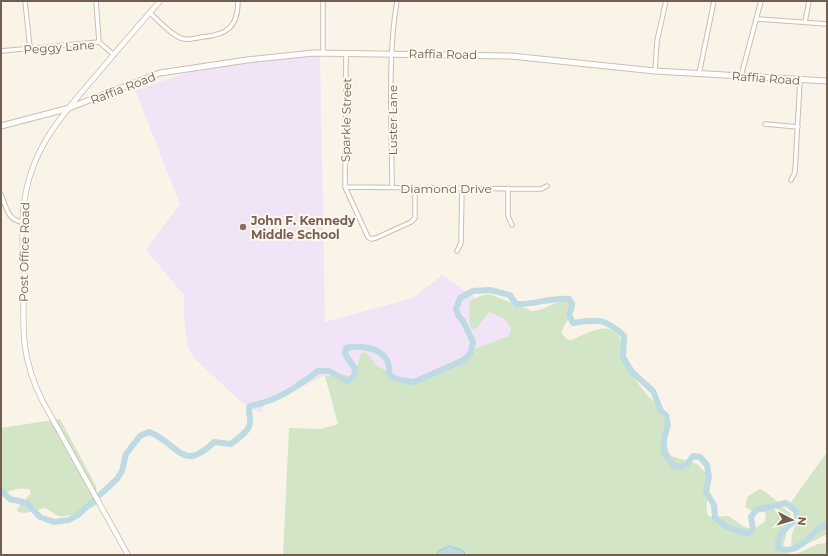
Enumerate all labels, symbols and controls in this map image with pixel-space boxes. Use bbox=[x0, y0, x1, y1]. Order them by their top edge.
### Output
street label: Peggy Lane bbox=[23, 37, 95, 57]
street label: Raffia Road bbox=[409, 46, 477, 62]
street label: Raffia Road bbox=[731, 68, 801, 88]
street label: Raffia Road bbox=[88, 69, 158, 107]
street label: Sparkle Street bbox=[338, 78, 354, 162]
street label: Luster Lane bbox=[385, 85, 400, 155]
street label: Diamond Drive bbox=[400, 181, 492, 196]
street label: Post Office Road bbox=[16, 202, 32, 302]
place label: John F. Kennedy Middle School bbox=[250, 213, 356, 242]
marker: John F. Kennedy Middle School bbox=[238, 222, 248, 232]
north arrow bbox=[772, 500, 812, 540]
text: N bbox=[795, 516, 809, 526]

